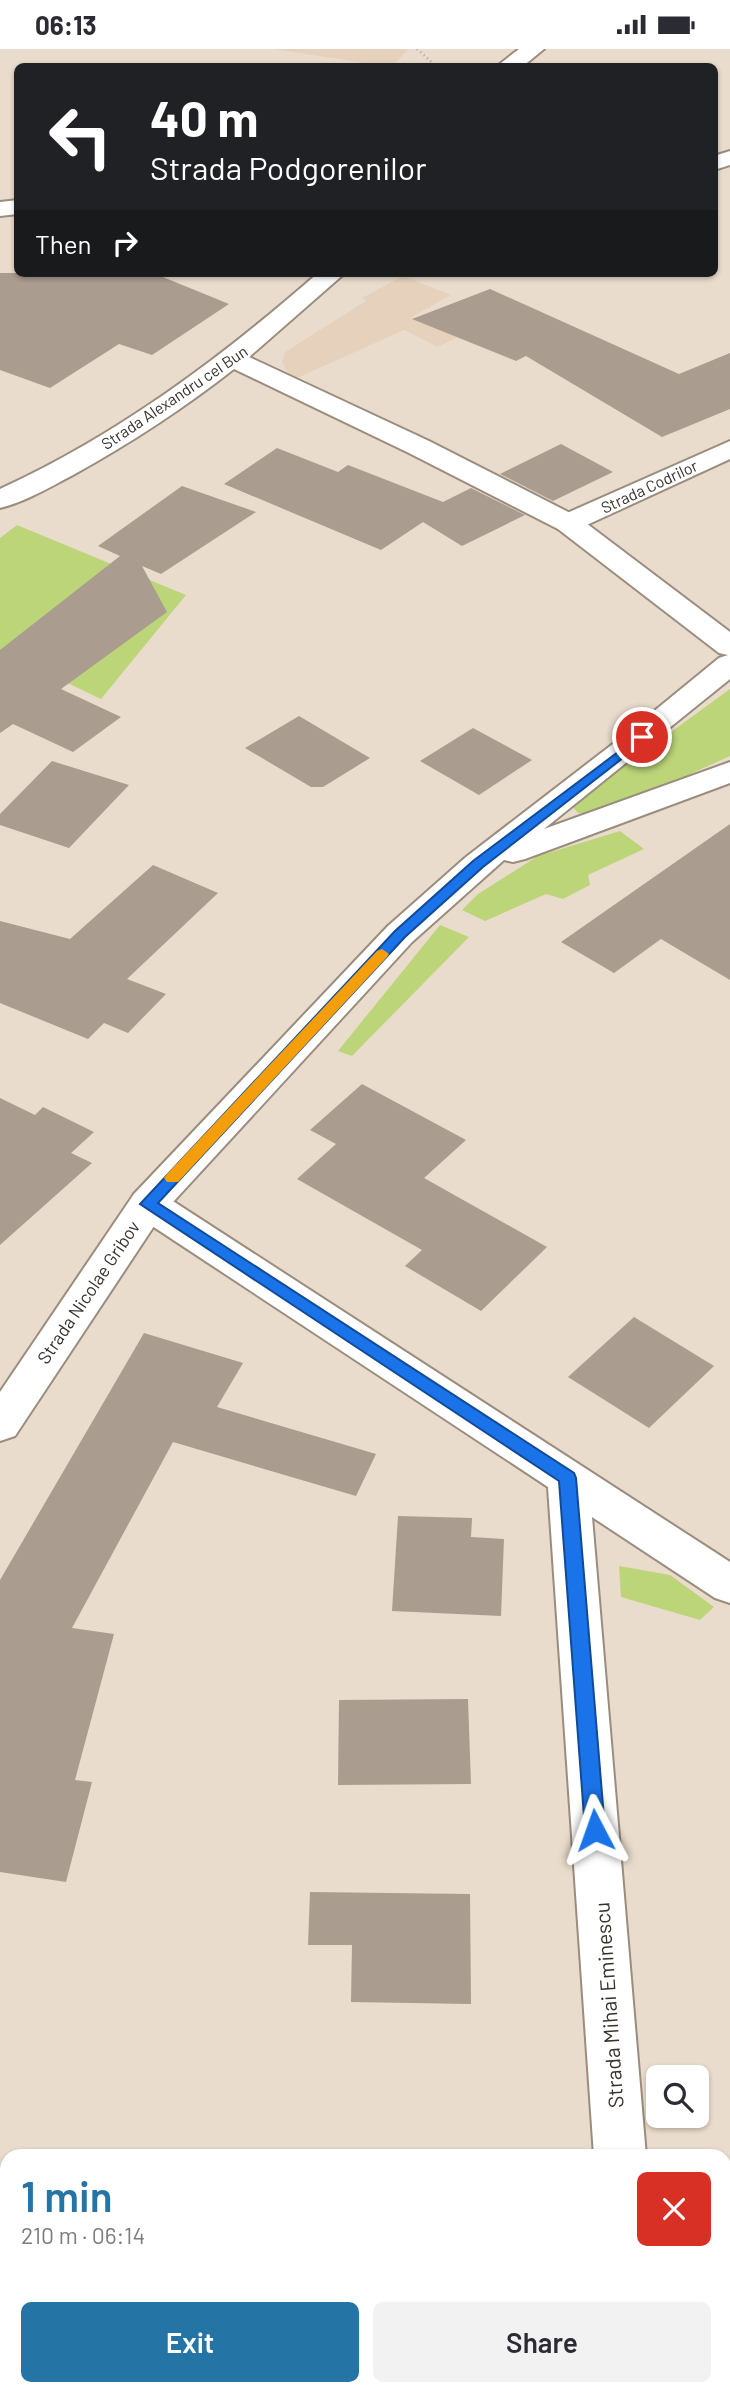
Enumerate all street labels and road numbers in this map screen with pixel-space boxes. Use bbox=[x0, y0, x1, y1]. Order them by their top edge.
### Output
street label: Strada Alexandru cel Bun bbox=[97, 341, 251, 453]
street label: Strada Codrilor bbox=[598, 455, 701, 517]
street label: Strada Nicolae Gribov bbox=[32, 1216, 144, 1368]
street label: Strada Mihai Eminescu bbox=[588, 1901, 628, 2109]

